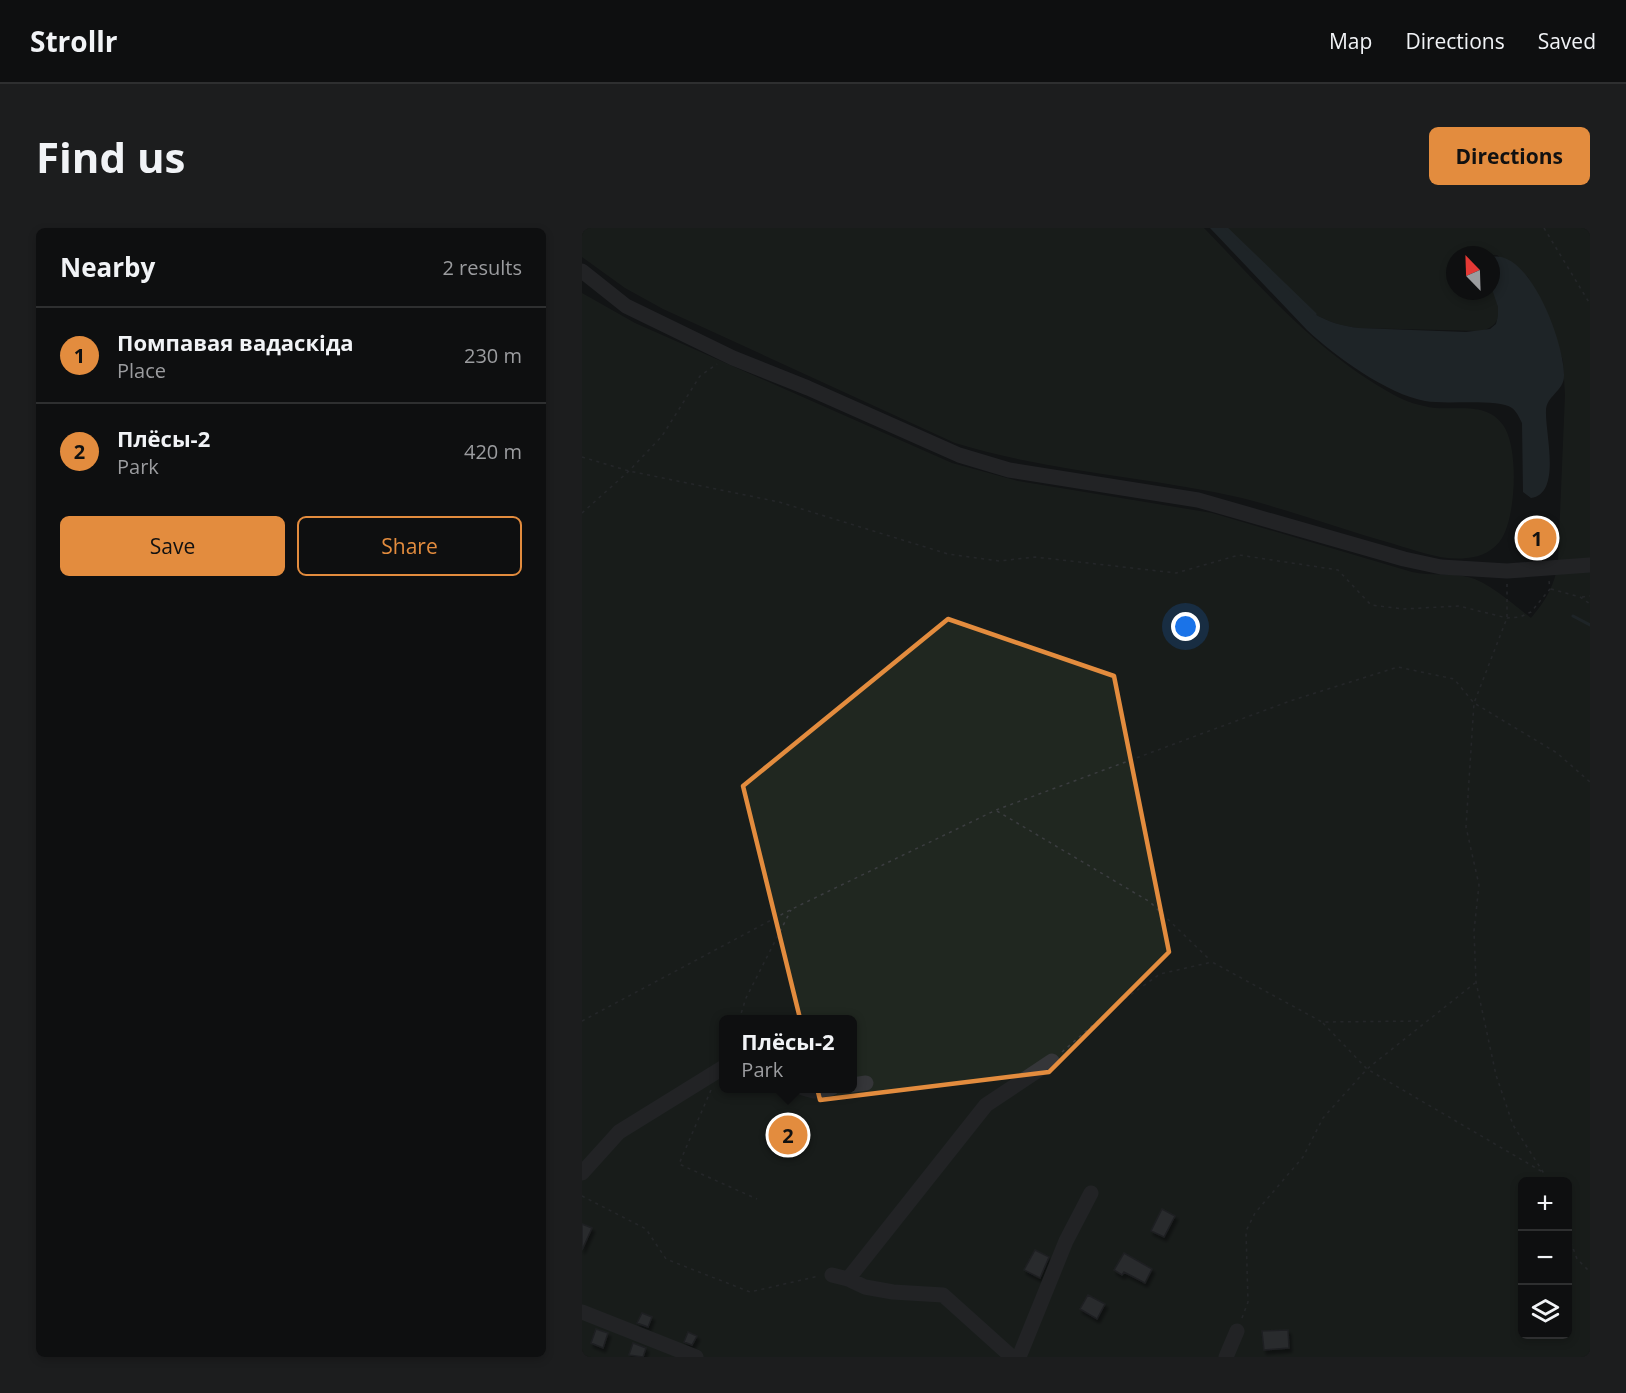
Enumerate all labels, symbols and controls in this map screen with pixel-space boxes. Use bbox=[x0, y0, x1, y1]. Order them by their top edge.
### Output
text: Strollr bbox=[30, 22, 117, 60]
text: Map bbox=[1329, 27, 1372, 55]
text: Directions bbox=[1405, 27, 1505, 55]
text: Saved bbox=[1538, 27, 1596, 55]
button: Directions bbox=[1429, 127, 1590, 185]
text: Find us bbox=[36, 128, 185, 185]
north arrow bbox=[1446, 246, 1500, 300]
text: Nearby bbox=[60, 249, 155, 285]
text: 2 results bbox=[442, 254, 522, 281]
text: Помпавая вадаскіда bbox=[117, 327, 354, 357]
text: 1 bbox=[74, 342, 85, 369]
text: 230 m bbox=[464, 342, 522, 369]
text: Place bbox=[117, 357, 166, 384]
text: Плёсы-2 bbox=[117, 423, 210, 453]
text: 2 bbox=[74, 438, 85, 465]
text: 420 m bbox=[464, 438, 522, 465]
text: Park bbox=[117, 453, 159, 480]
button: Save bbox=[60, 516, 285, 576]
button: Share bbox=[297, 516, 522, 576]
pin: 1 bbox=[1518, 516, 1556, 560]
your location bbox=[1171, 612, 1200, 641]
popup bbox=[719, 1015, 857, 1093]
text: Плёсы-2 bbox=[741, 1026, 835, 1056]
text: Park bbox=[741, 1056, 783, 1083]
pin: 2 bbox=[768, 1112, 808, 1158]
map controls bbox=[1518, 1177, 1572, 1339]
button: + bbox=[1518, 1177, 1572, 1231]
button: − bbox=[1518, 1231, 1572, 1285]
button: layers bbox=[1518, 1285, 1572, 1339]

